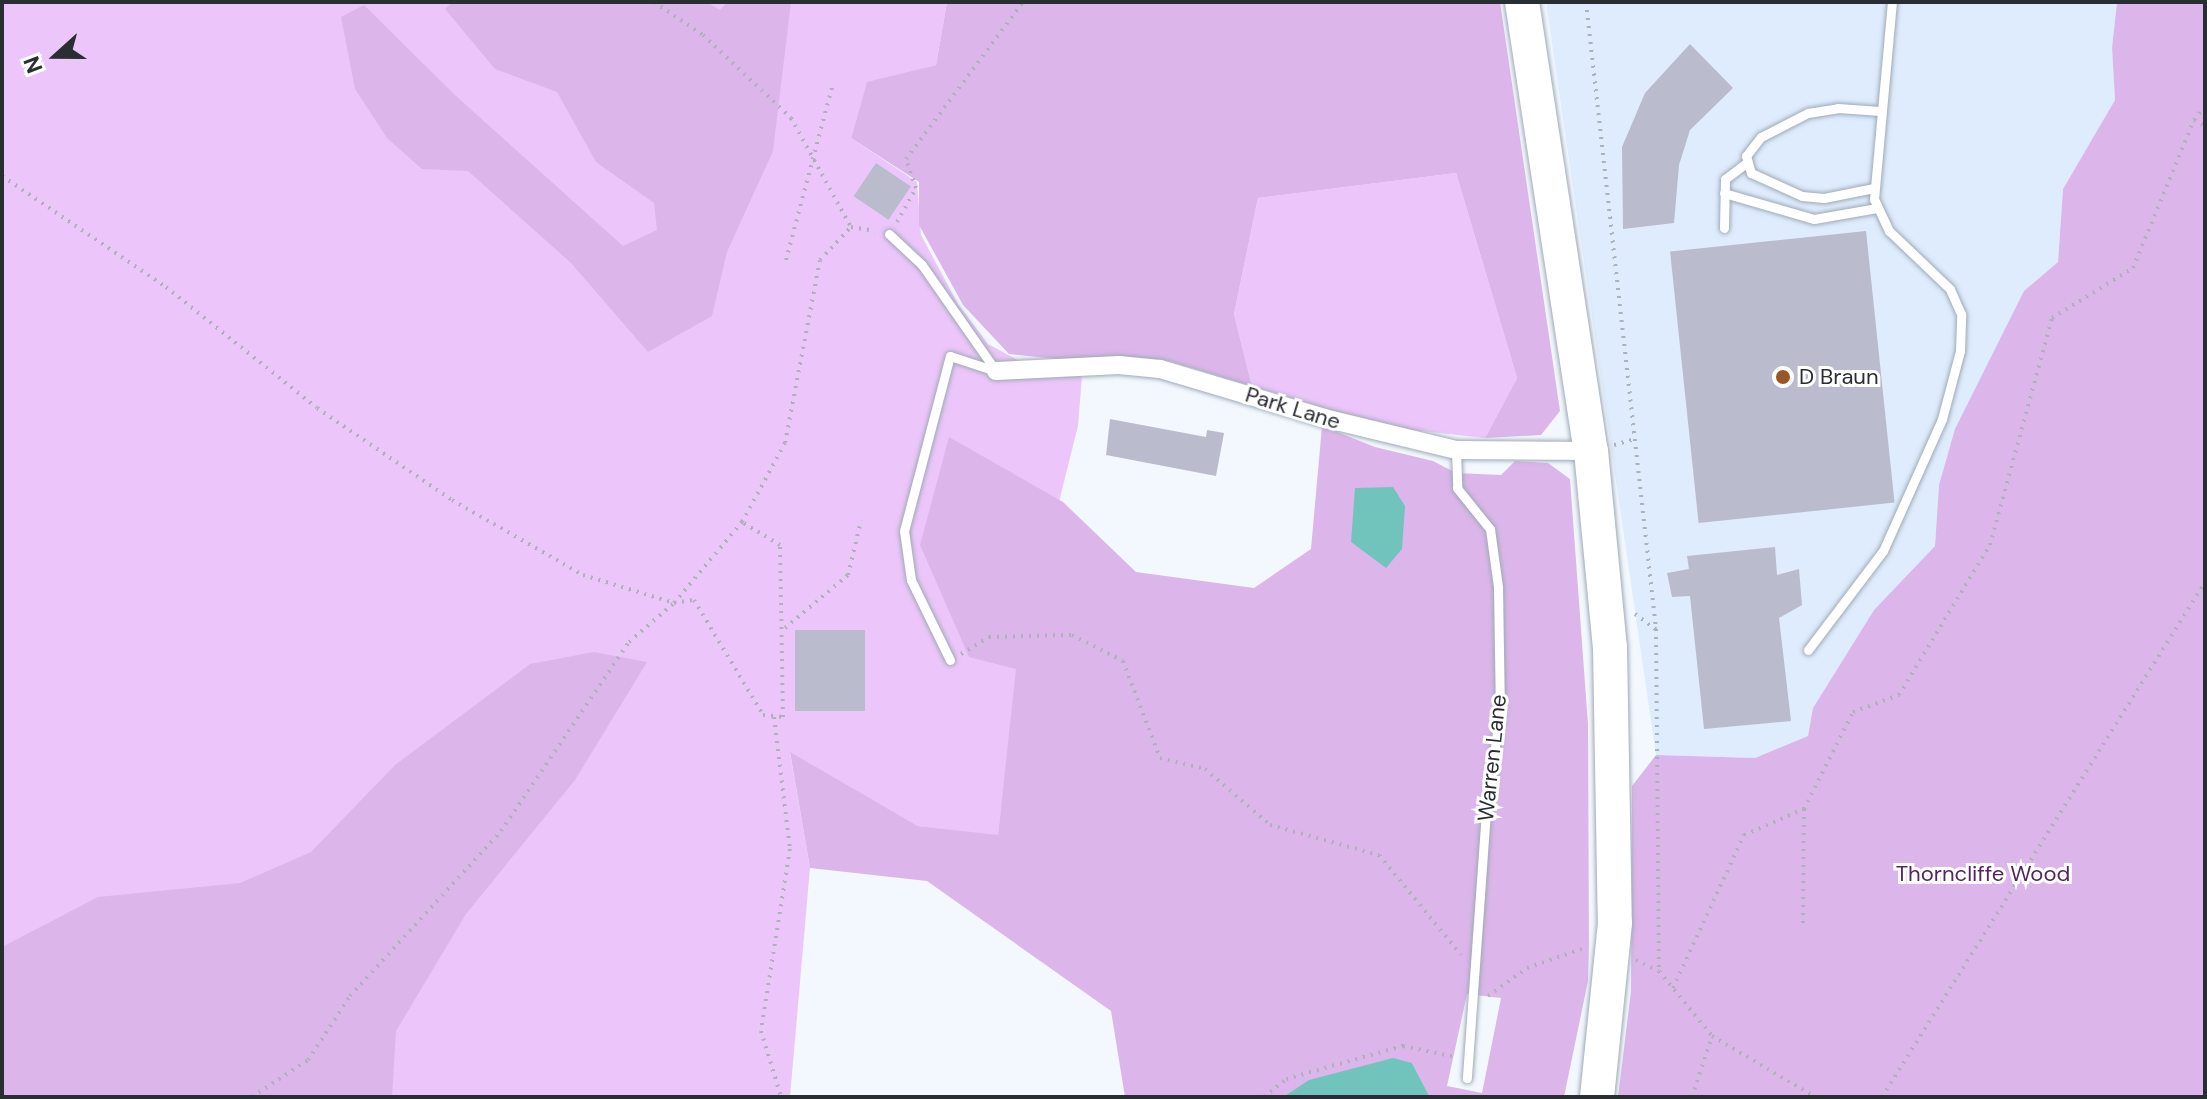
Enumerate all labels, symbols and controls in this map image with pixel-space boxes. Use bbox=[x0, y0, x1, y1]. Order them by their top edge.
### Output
north arrow bbox=[16, 16, 96, 96]
text: N bbox=[17, 52, 50, 77]
place label: D Braun bbox=[1799, 364, 1879, 390]
marker: D Braun bbox=[1774, 368, 1792, 386]
street label: Park Lane bbox=[1242, 381, 1344, 435]
street label: Warren Lane bbox=[1472, 693, 1512, 823]
park label: Thorncliffe Wood bbox=[1896, 861, 2070, 887]

